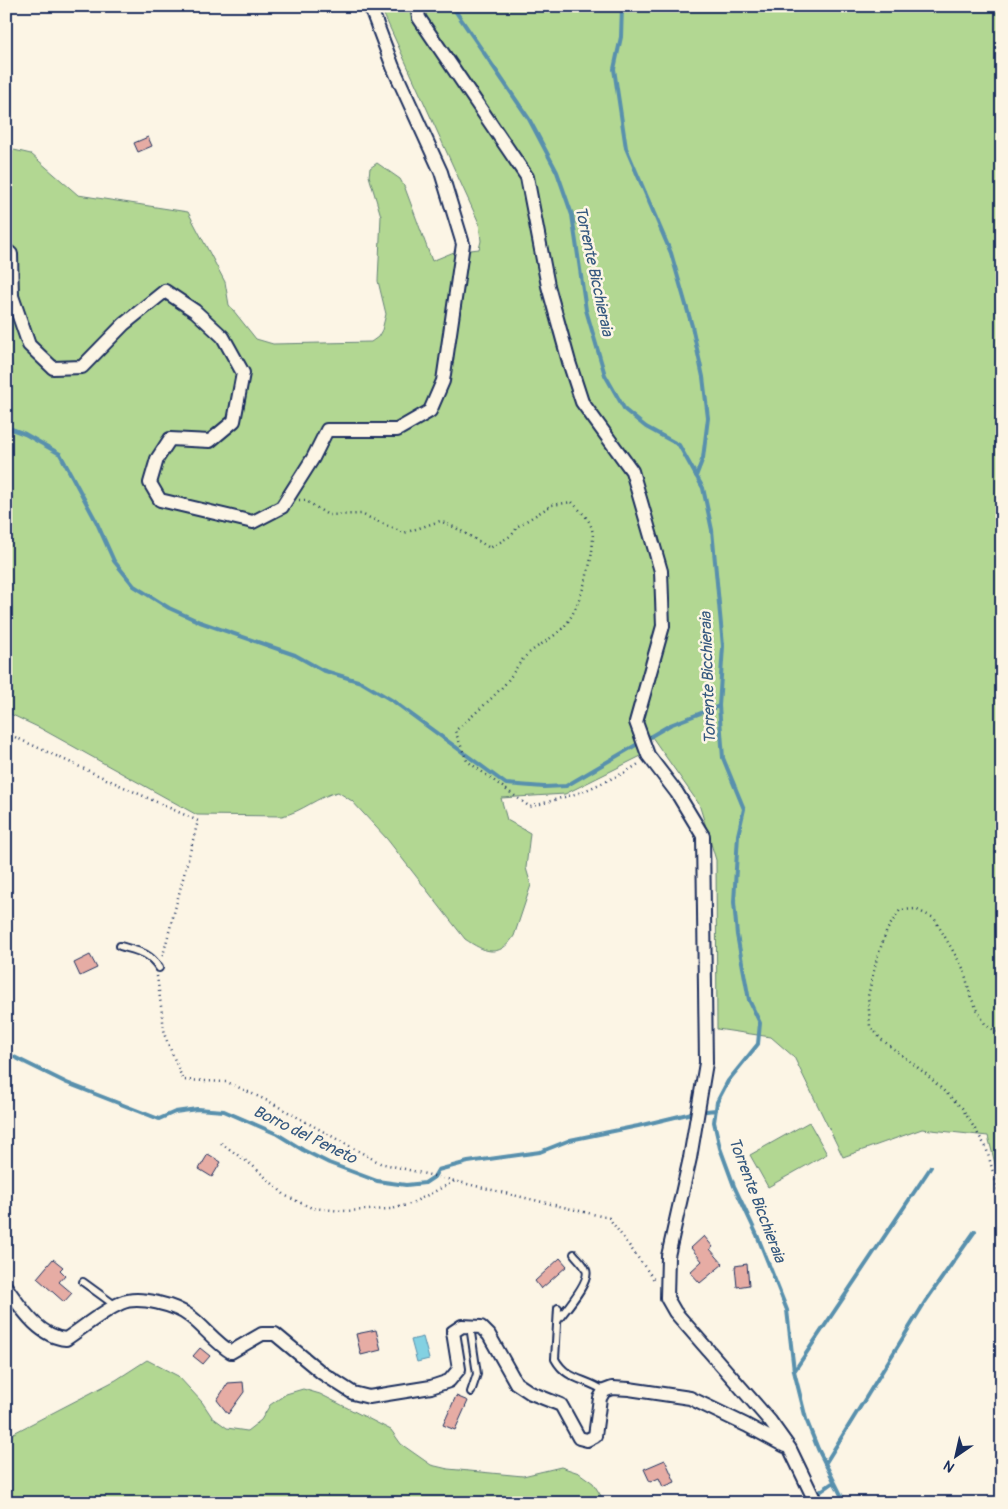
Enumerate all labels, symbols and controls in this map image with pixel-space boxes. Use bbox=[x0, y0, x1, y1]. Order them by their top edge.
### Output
water label: Torrente Bicchieraia bbox=[570, 204, 618, 339]
water label: Torrente Bicchieraia bbox=[696, 610, 720, 744]
water label: Borro del Peneto bbox=[250, 1101, 361, 1169]
water label: Torrente Bicchieraia bbox=[724, 1135, 791, 1267]
north arrow bbox=[930, 1432, 980, 1482]
text: N bbox=[940, 1457, 958, 1476]

